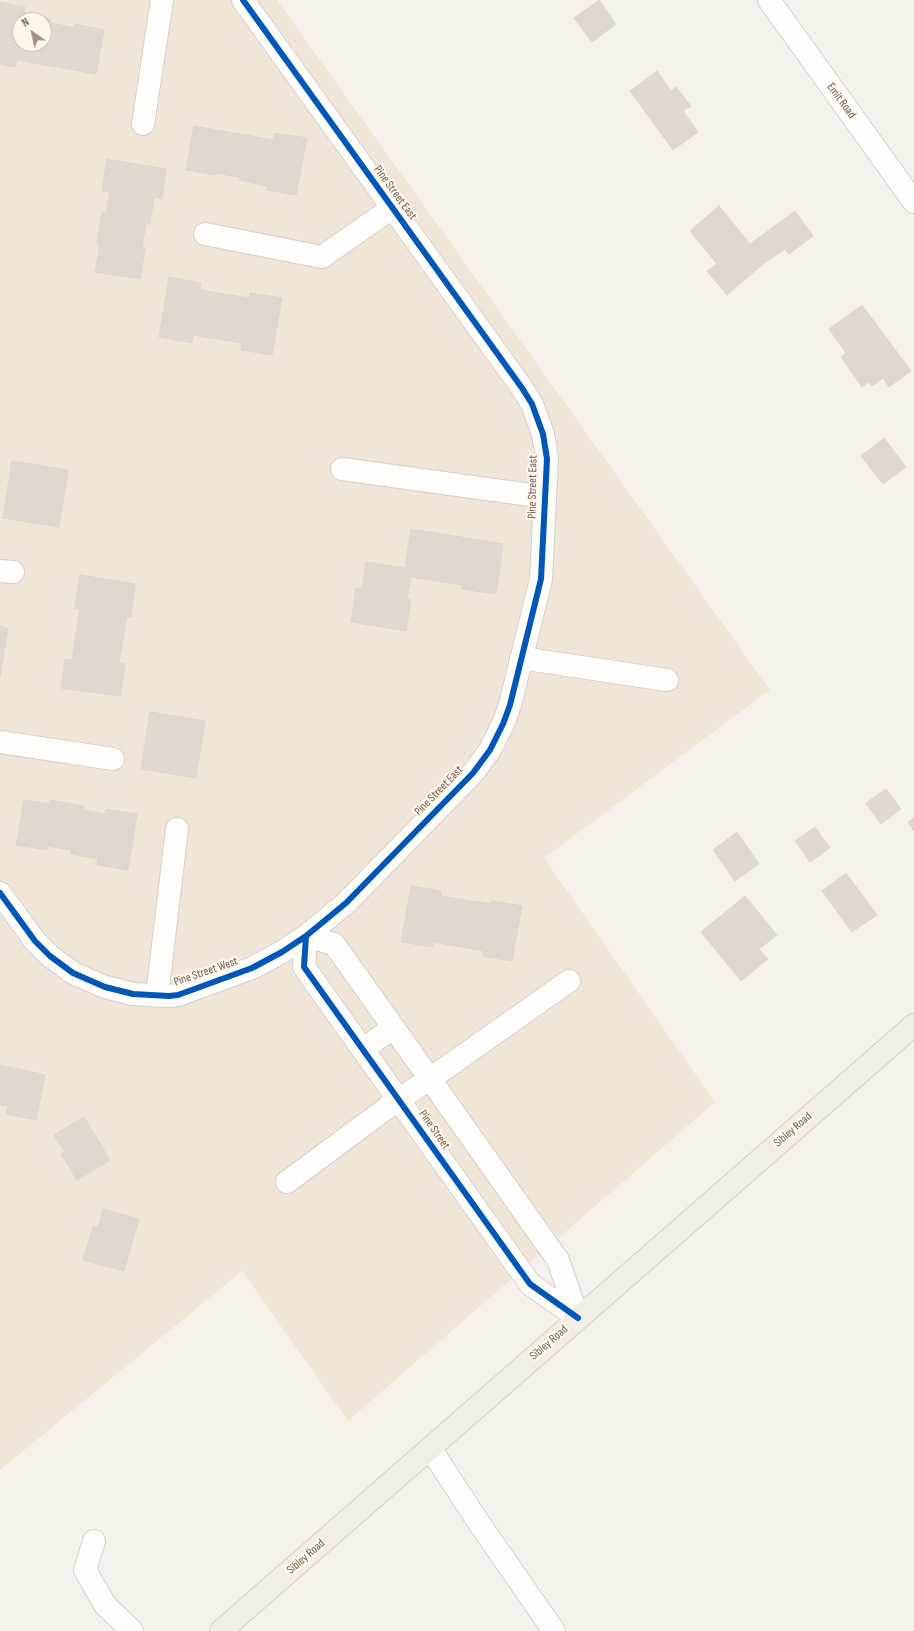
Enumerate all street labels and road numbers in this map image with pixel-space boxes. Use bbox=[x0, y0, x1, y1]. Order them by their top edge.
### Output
street label: Emit Road bbox=[823, 80, 859, 122]
street label: Pine Street East bbox=[370, 163, 420, 223]
street label: Pine Street East bbox=[525, 455, 541, 519]
street label: Pine Street East bbox=[412, 763, 466, 819]
street label: Pine Street West bbox=[172, 954, 240, 990]
street label: Pine Street bbox=[415, 1108, 453, 1152]
street label: Sibley Road bbox=[771, 1110, 815, 1150]
street label: Sibley Road bbox=[527, 1323, 571, 1363]
street label: Sibley Road bbox=[284, 1537, 328, 1577]

